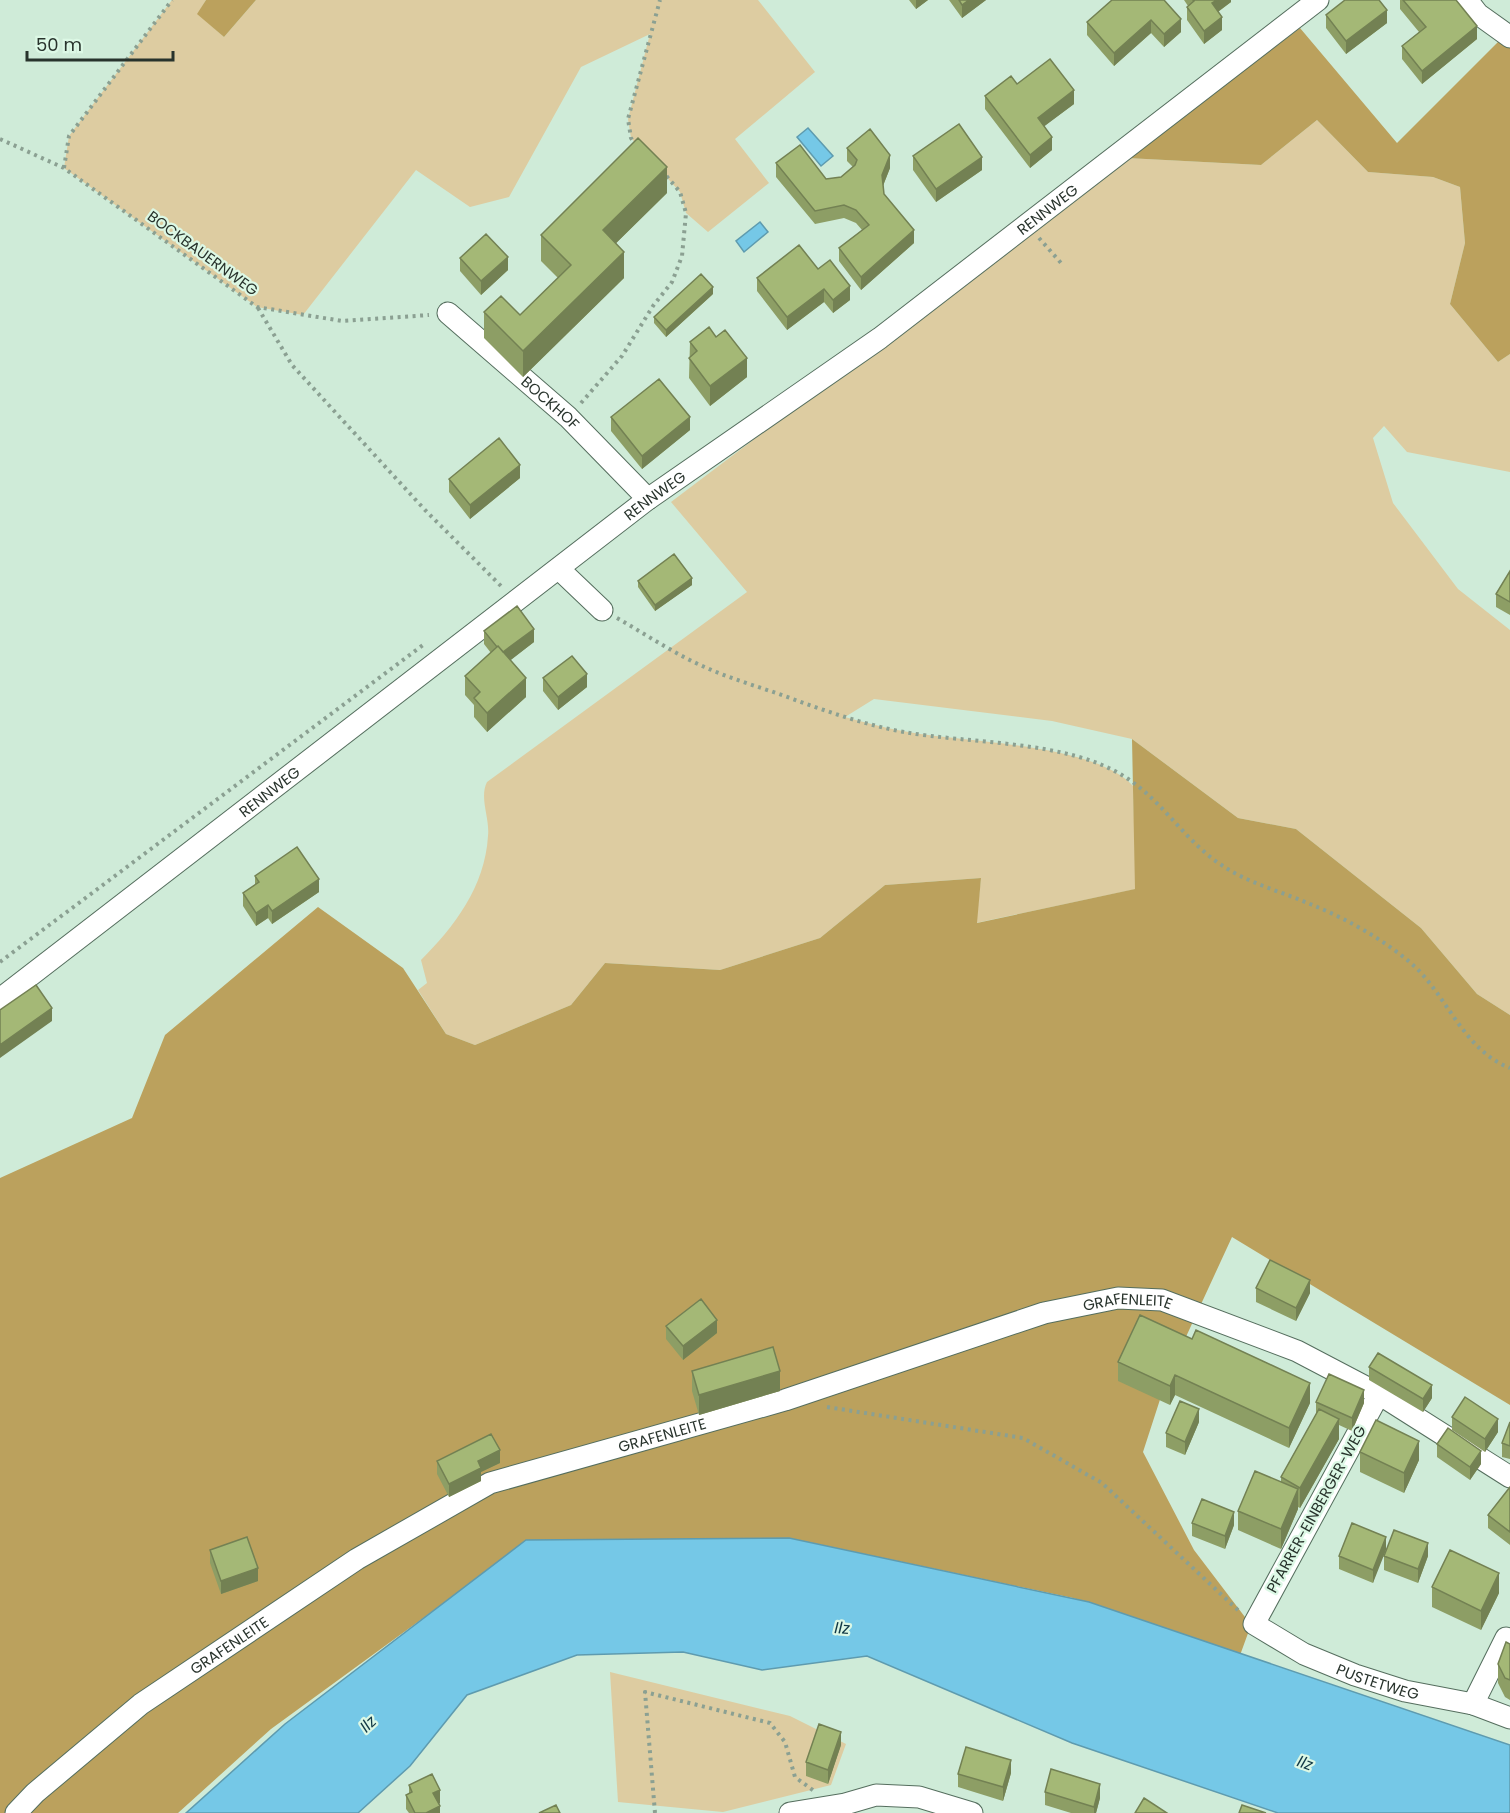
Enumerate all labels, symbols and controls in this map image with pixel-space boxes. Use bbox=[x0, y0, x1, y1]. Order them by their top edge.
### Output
scale bar bbox=[27, 24, 172, 62]
text: 50 m bbox=[36, 32, 82, 57]
street label: RENNWEG bbox=[1012, 179, 1082, 239]
street label: BOCKBAUERNWEG bbox=[143, 206, 263, 301]
street label: BOCKHOF bbox=[517, 371, 585, 434]
street label: RENNWEG bbox=[619, 465, 690, 525]
street label: RENNWEG bbox=[234, 761, 304, 822]
street label: GRAFENLEITE bbox=[1081, 1287, 1176, 1315]
street label: GRAFENLEITE bbox=[616, 1412, 708, 1457]
street label: PFARRER-EINBERGER-WEG bbox=[1261, 1421, 1371, 1596]
street label: GRAFENLEITE bbox=[186, 1611, 272, 1679]
water label: Ilz bbox=[834, 1616, 851, 1640]
street label: PUSTETWEG bbox=[1333, 1658, 1421, 1704]
water label: Ilz bbox=[355, 1710, 382, 1738]
water label: Ilz bbox=[1294, 1750, 1317, 1777]

